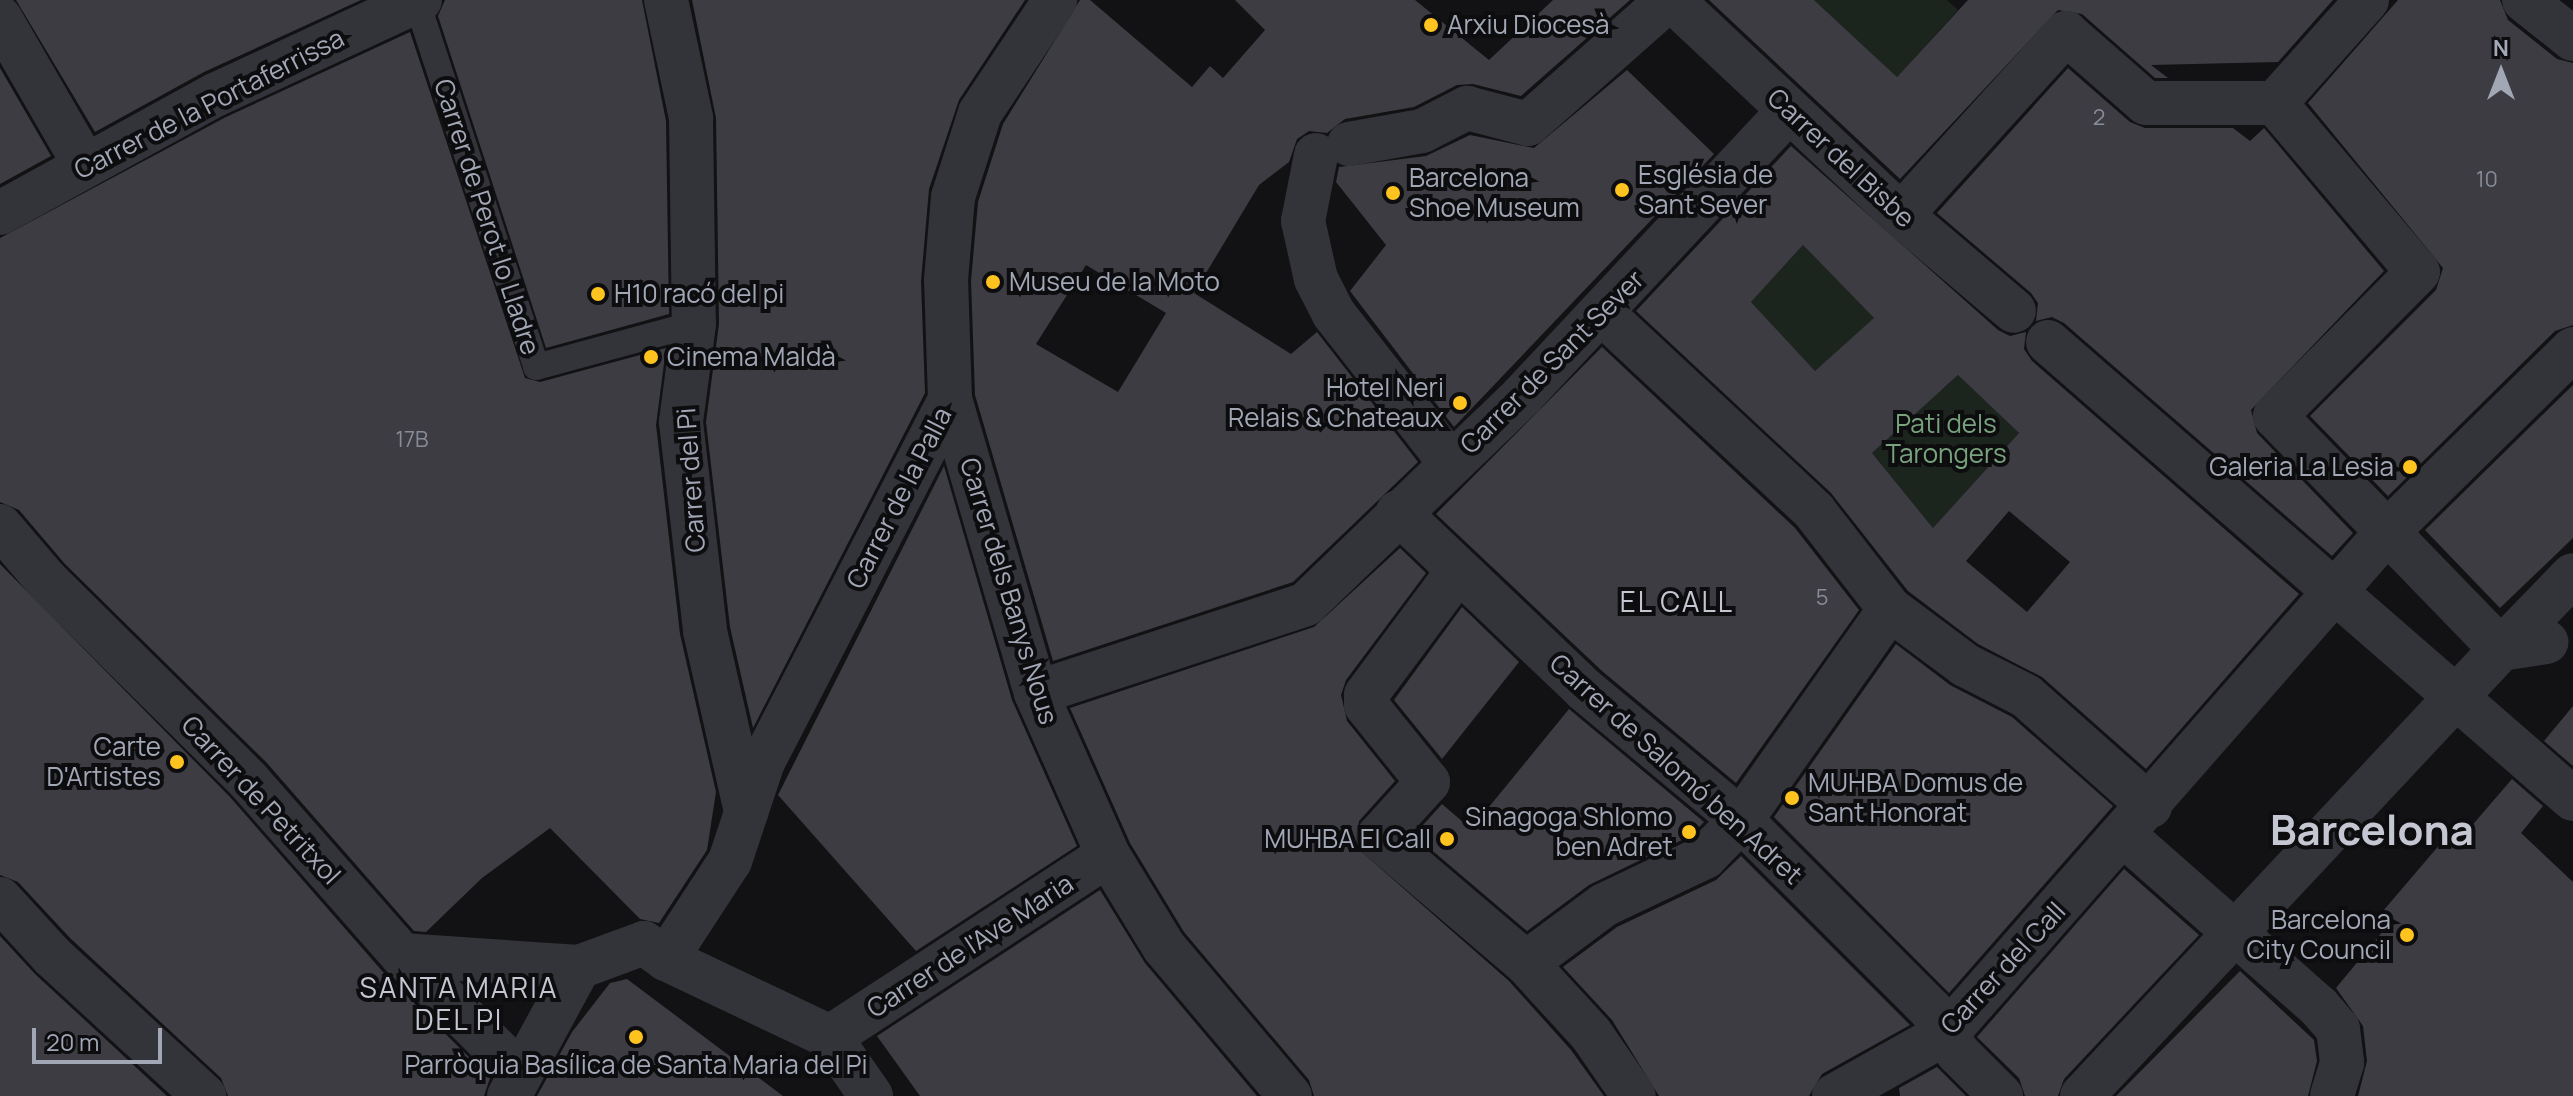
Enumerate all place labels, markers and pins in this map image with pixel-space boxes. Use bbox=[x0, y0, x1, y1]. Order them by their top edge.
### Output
place label: Arxiu Diocesà bbox=[1447, 9, 1609, 41]
marker: Arxiu Diocesà bbox=[1422, 16, 1440, 34]
place label: Església de Sant Sever bbox=[1638, 159, 1773, 220]
place label: Barcelona Shoe Museum bbox=[1409, 162, 1580, 224]
marker: Església de Sant Sever bbox=[1613, 181, 1631, 199]
marker: Barcelona Shoe Museum bbox=[1384, 184, 1402, 202]
place label: Museu de la Moto bbox=[1009, 266, 1220, 298]
marker: Museu de la Moto bbox=[984, 273, 1002, 291]
place label: H10 racó del pi bbox=[614, 278, 784, 310]
marker: H10 racó del pi bbox=[589, 285, 607, 303]
place label: Cinema Maldà bbox=[667, 341, 836, 373]
marker: Cinema Maldà bbox=[642, 348, 660, 366]
place label: Hotel Neri Relais & Chateaux bbox=[1228, 372, 1444, 434]
marker: Hotel Neri Relais & Chateaux bbox=[1451, 394, 1469, 412]
place label: Galeria La Lesia bbox=[2209, 451, 2394, 483]
marker: Galeria La Lesia bbox=[2401, 458, 2419, 476]
place label: Carte D'Artistes bbox=[46, 731, 161, 792]
marker: Carte D'Artistes bbox=[168, 753, 186, 771]
place label: MUHBA Domus de Sant Honorat bbox=[1808, 767, 2023, 828]
marker: MUHBA Domus de Sant Honorat bbox=[1783, 789, 1801, 807]
place label: Sinagoga Shlomo ben Adret bbox=[1465, 801, 1673, 862]
place label: MUHBA El Call bbox=[1264, 823, 1431, 855]
marker: Sinagoga Shlomo ben Adret bbox=[1680, 823, 1698, 841]
marker: MUHBA El Call bbox=[1438, 830, 1456, 848]
place label: Barcelona City Council bbox=[2246, 904, 2391, 966]
marker: Barcelona City Council bbox=[2398, 926, 2416, 944]
marker: Parròquia Basílica de Santa Maria del Pi bbox=[627, 1028, 645, 1046]
place label: Parròquia Basílica de Santa Maria del Pi bbox=[405, 1049, 867, 1081]

